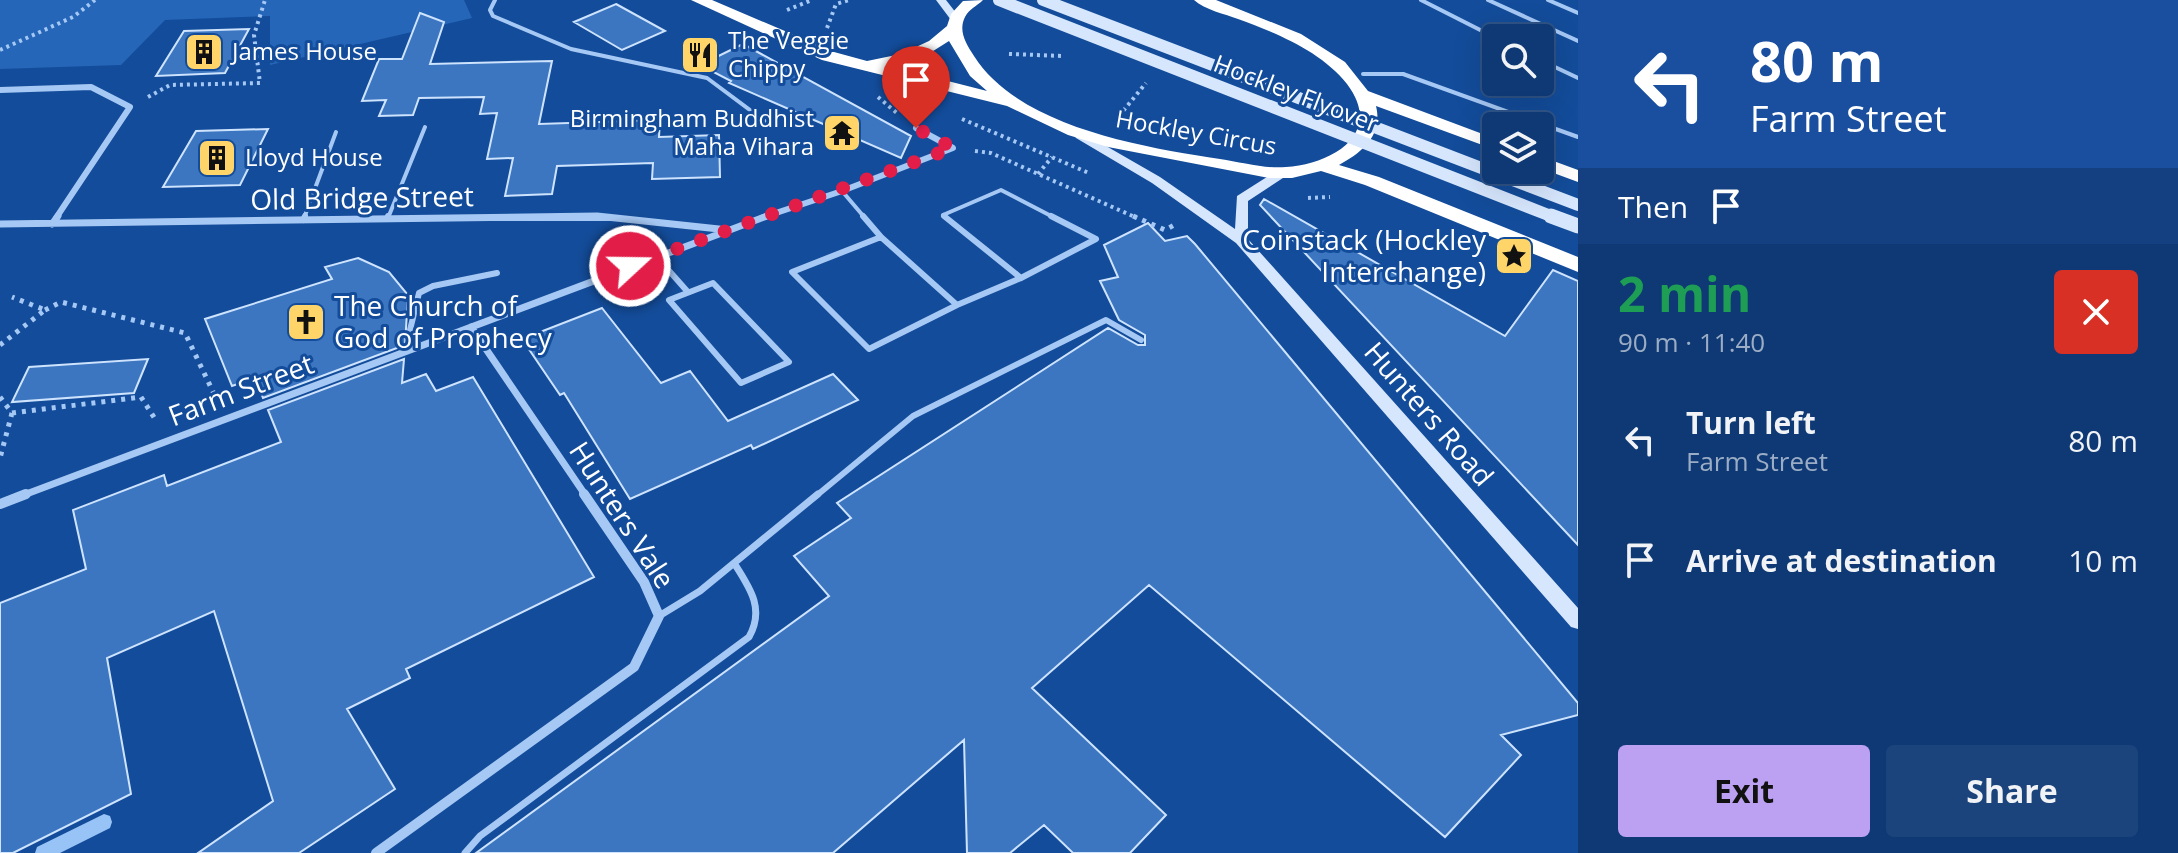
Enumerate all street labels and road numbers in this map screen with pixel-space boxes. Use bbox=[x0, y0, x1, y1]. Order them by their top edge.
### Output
street label: Hockley Flyover bbox=[1209, 46, 1384, 139]
street label: Hockley Circus bbox=[1113, 101, 1279, 162]
street label: Old Bridge Street bbox=[250, 176, 474, 218]
street label: Hunters Road bbox=[1357, 333, 1503, 494]
street label: Farm Street bbox=[162, 344, 319, 434]
street label: Hunters Vale bbox=[561, 434, 684, 595]

